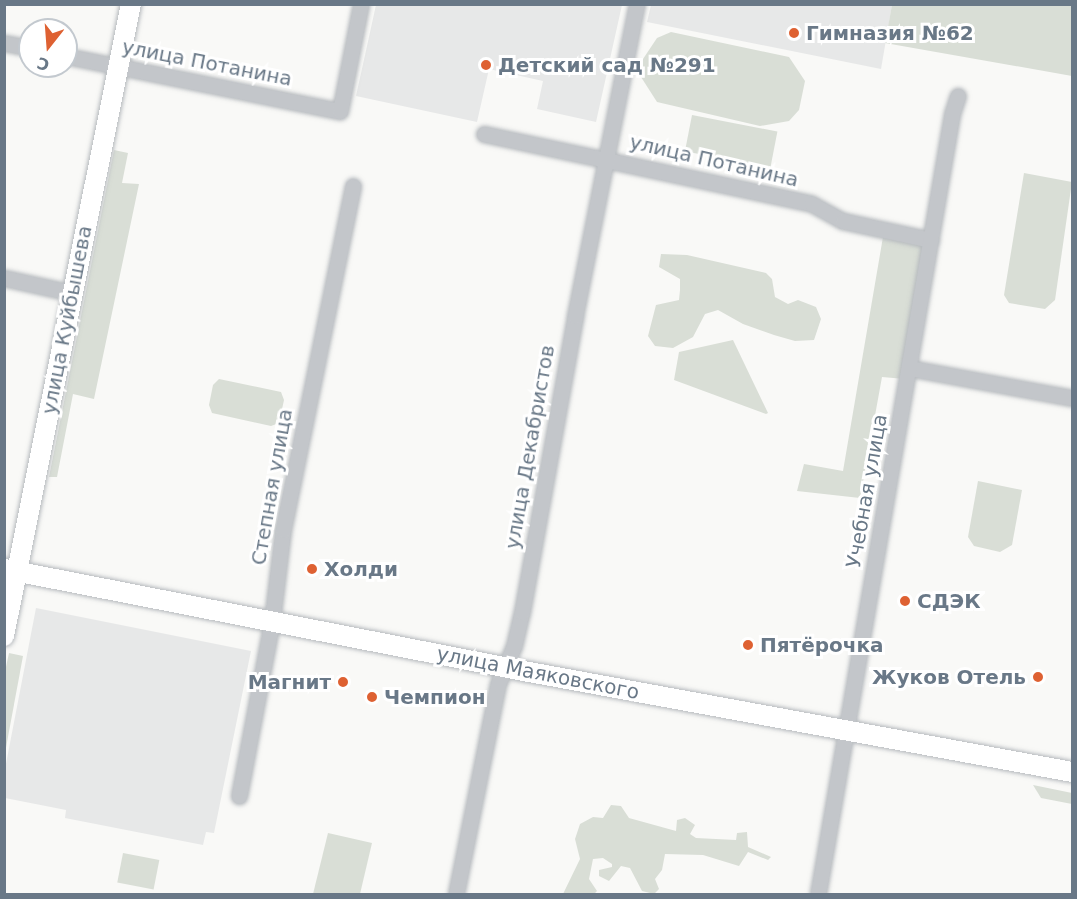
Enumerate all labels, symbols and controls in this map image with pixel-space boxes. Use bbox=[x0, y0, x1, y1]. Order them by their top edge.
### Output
north arrow bbox=[18, 18, 78, 78]
place label: Гимназия №62 bbox=[806, 21, 974, 45]
marker: Гимназия №62 bbox=[787, 26, 801, 40]
street label: улица Потанина bbox=[120, 35, 294, 91]
text: С bbox=[35, 53, 52, 75]
place label: Детский сад №291 bbox=[498, 53, 716, 77]
marker: Детский сад №291 bbox=[479, 58, 493, 72]
street label: улица Потанина bbox=[627, 130, 801, 192]
street label: улица Куйбышева bbox=[37, 224, 97, 416]
street label: улица Декабристов bbox=[500, 343, 560, 551]
street label: Степная улица bbox=[246, 407, 298, 567]
street label: Учебная улица bbox=[842, 412, 892, 570]
place label: Холди bbox=[324, 557, 398, 581]
marker: Холди bbox=[305, 562, 319, 576]
place label: СДЭК bbox=[917, 589, 981, 613]
marker: СДЭК bbox=[898, 594, 912, 608]
place label: Пятёрочка bbox=[760, 633, 884, 657]
marker: Пятёрочка bbox=[741, 638, 755, 652]
street label: улица Маяковского bbox=[435, 642, 641, 704]
place label: Жуков Отель bbox=[872, 665, 1026, 689]
place label: Магнит bbox=[248, 670, 331, 694]
marker: Жуков Отель bbox=[1031, 670, 1045, 684]
marker: Магнит bbox=[336, 675, 350, 689]
place label: Чемпион bbox=[384, 685, 485, 709]
marker: Чемпион bbox=[365, 690, 379, 704]

